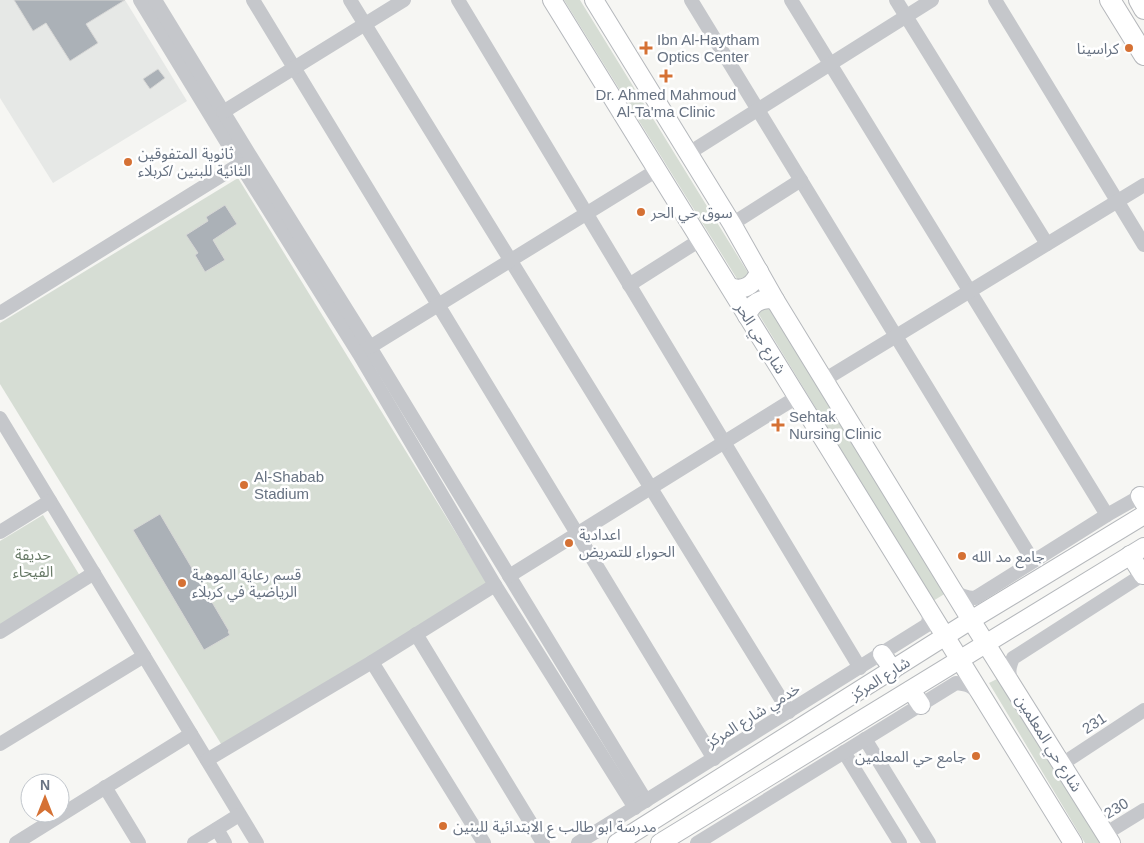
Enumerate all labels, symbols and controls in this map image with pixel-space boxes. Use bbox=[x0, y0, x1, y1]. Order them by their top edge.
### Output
place label: Ibn Al-Haytham Optics Center bbox=[657, 31, 760, 65]
place label: كراسينا bbox=[1077, 40, 1120, 58]
marker: Ibn Al-Haytham Optics Center bbox=[639, 41, 653, 55]
marker: كراسينا bbox=[1123, 42, 1135, 54]
marker: Dr. Ahmed Mahmoud Al-Ta'ma Clinic bbox=[659, 69, 673, 83]
place label: Dr. Ahmed Mahmoud Al-Ta'ma Clinic bbox=[596, 86, 736, 120]
place label: ثانوية المتفوقين الثانية للبنين /كربلاء bbox=[138, 145, 251, 180]
marker: ثانوية المتفوقين الثانية للبنين /كربلاء bbox=[122, 156, 134, 168]
place label: سوق حي الحر bbox=[650, 204, 733, 224]
marker: سوق حي الحر bbox=[635, 206, 647, 218]
street label: شارع حي الحر bbox=[729, 299, 790, 379]
place label: Sehtak Nursing Clinic bbox=[789, 408, 882, 442]
marker: Sehtak Nursing Clinic bbox=[771, 418, 785, 432]
place label: Al-Shabab Stadium bbox=[254, 468, 324, 502]
marker: Al-Shabab Stadium bbox=[238, 479, 250, 491]
place label: اعدادية الحوراء للتمريض bbox=[579, 526, 675, 561]
marker: اعدادية الحوراء للتمريض bbox=[563, 537, 575, 549]
park label: حديقة الفيحاء bbox=[13, 546, 53, 580]
place label: جامع مد الله bbox=[972, 548, 1045, 569]
marker: جامع مد الله bbox=[956, 550, 968, 562]
place label: قسم رعاية الموهبة الرياضية في كربلاء bbox=[192, 566, 302, 603]
marker: قسم رعاية الموهبة الرياضية في كربلاء bbox=[176, 577, 188, 589]
street label: شارع المركز bbox=[846, 653, 915, 707]
street label: خدمي شارع المركز bbox=[702, 679, 805, 754]
street label: شارع حي المعلمين bbox=[1009, 691, 1086, 797]
street label: 231 bbox=[1079, 709, 1109, 737]
place label: جامع حي المعلمين bbox=[855, 748, 966, 769]
marker: جامع حي المعلمين bbox=[970, 750, 982, 762]
north arrow bbox=[20, 773, 70, 823]
text: N bbox=[40, 777, 50, 793]
street label: 230 bbox=[1101, 794, 1131, 822]
place label: مدرسة ابو طالب ع الابتدائية للبنين bbox=[453, 818, 657, 839]
marker: مدرسة ابو طالب ع الابتدائية للبنين bbox=[437, 820, 449, 832]

